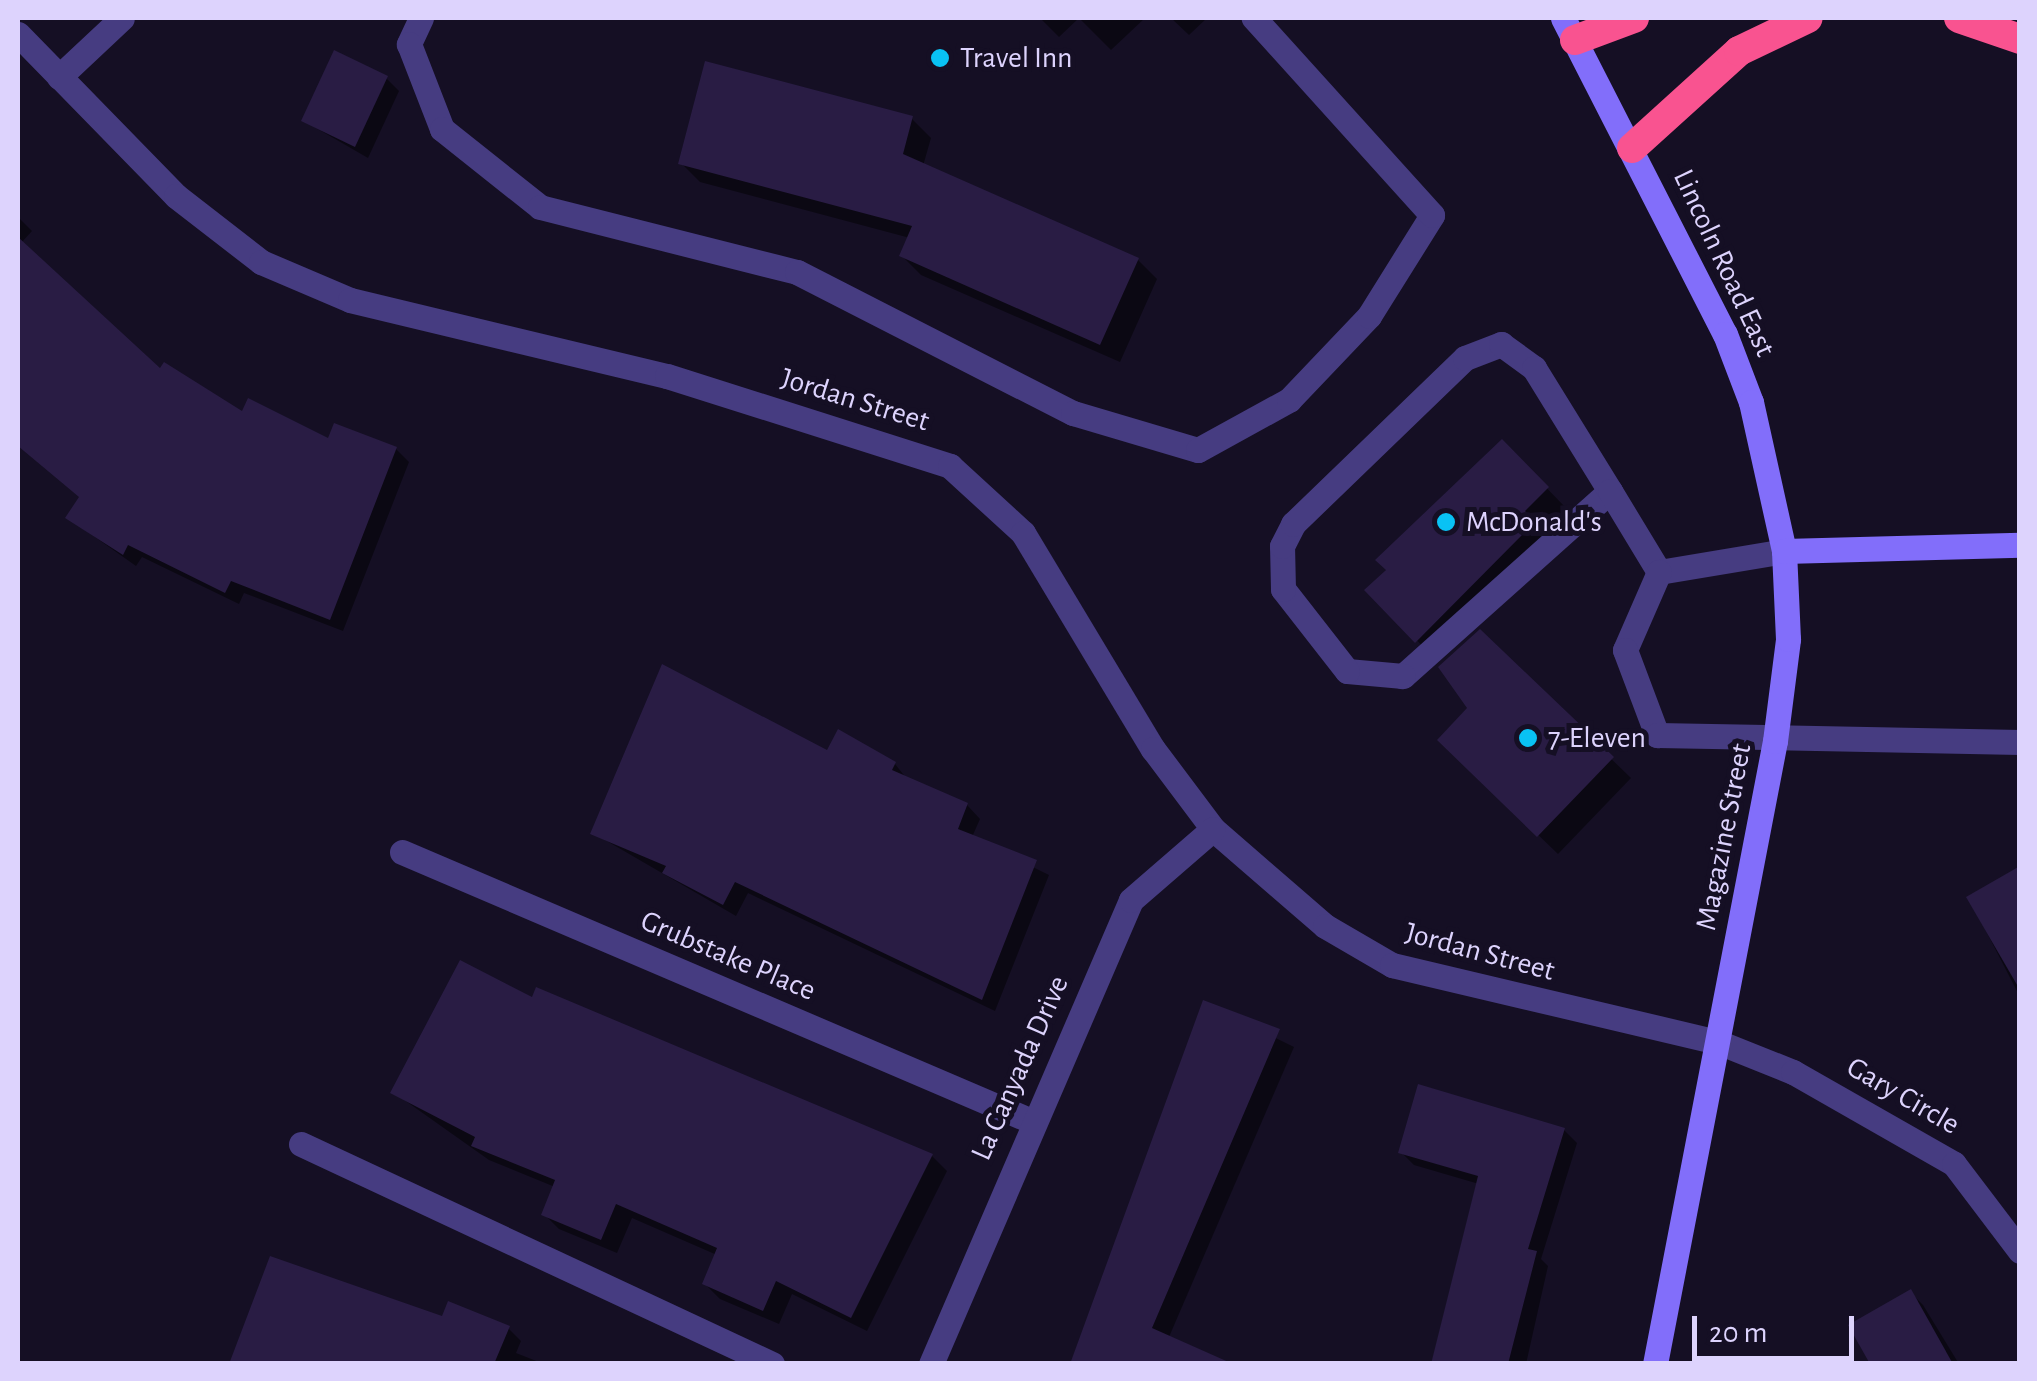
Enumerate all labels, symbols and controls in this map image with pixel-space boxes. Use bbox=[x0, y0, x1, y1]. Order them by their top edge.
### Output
place label: Travel Inn bbox=[960, 40, 1072, 76]
marker: Travel Inn bbox=[929, 47, 951, 69]
street label: Lincoln Road East bbox=[1665, 164, 1783, 362]
street label: Jordan Street bbox=[777, 360, 933, 440]
place label: McDonald's bbox=[1466, 504, 1602, 540]
marker: McDonald's bbox=[1435, 511, 1457, 533]
place label: 7-Eleven bbox=[1548, 720, 1646, 756]
marker: 7-Eleven bbox=[1517, 727, 1539, 749]
street label: Magazine Street bbox=[1688, 740, 1760, 934]
street label: Grubstake Place bbox=[635, 903, 821, 1009]
street label: Jordan Street bbox=[1401, 915, 1559, 989]
street label: La Canyada Drive bbox=[963, 970, 1077, 1166]
street label: Gary Circle bbox=[1840, 1049, 1966, 1143]
scale bar bbox=[1697, 1296, 1860, 1358]
text: 20 m bbox=[1709, 1318, 1767, 1348]

